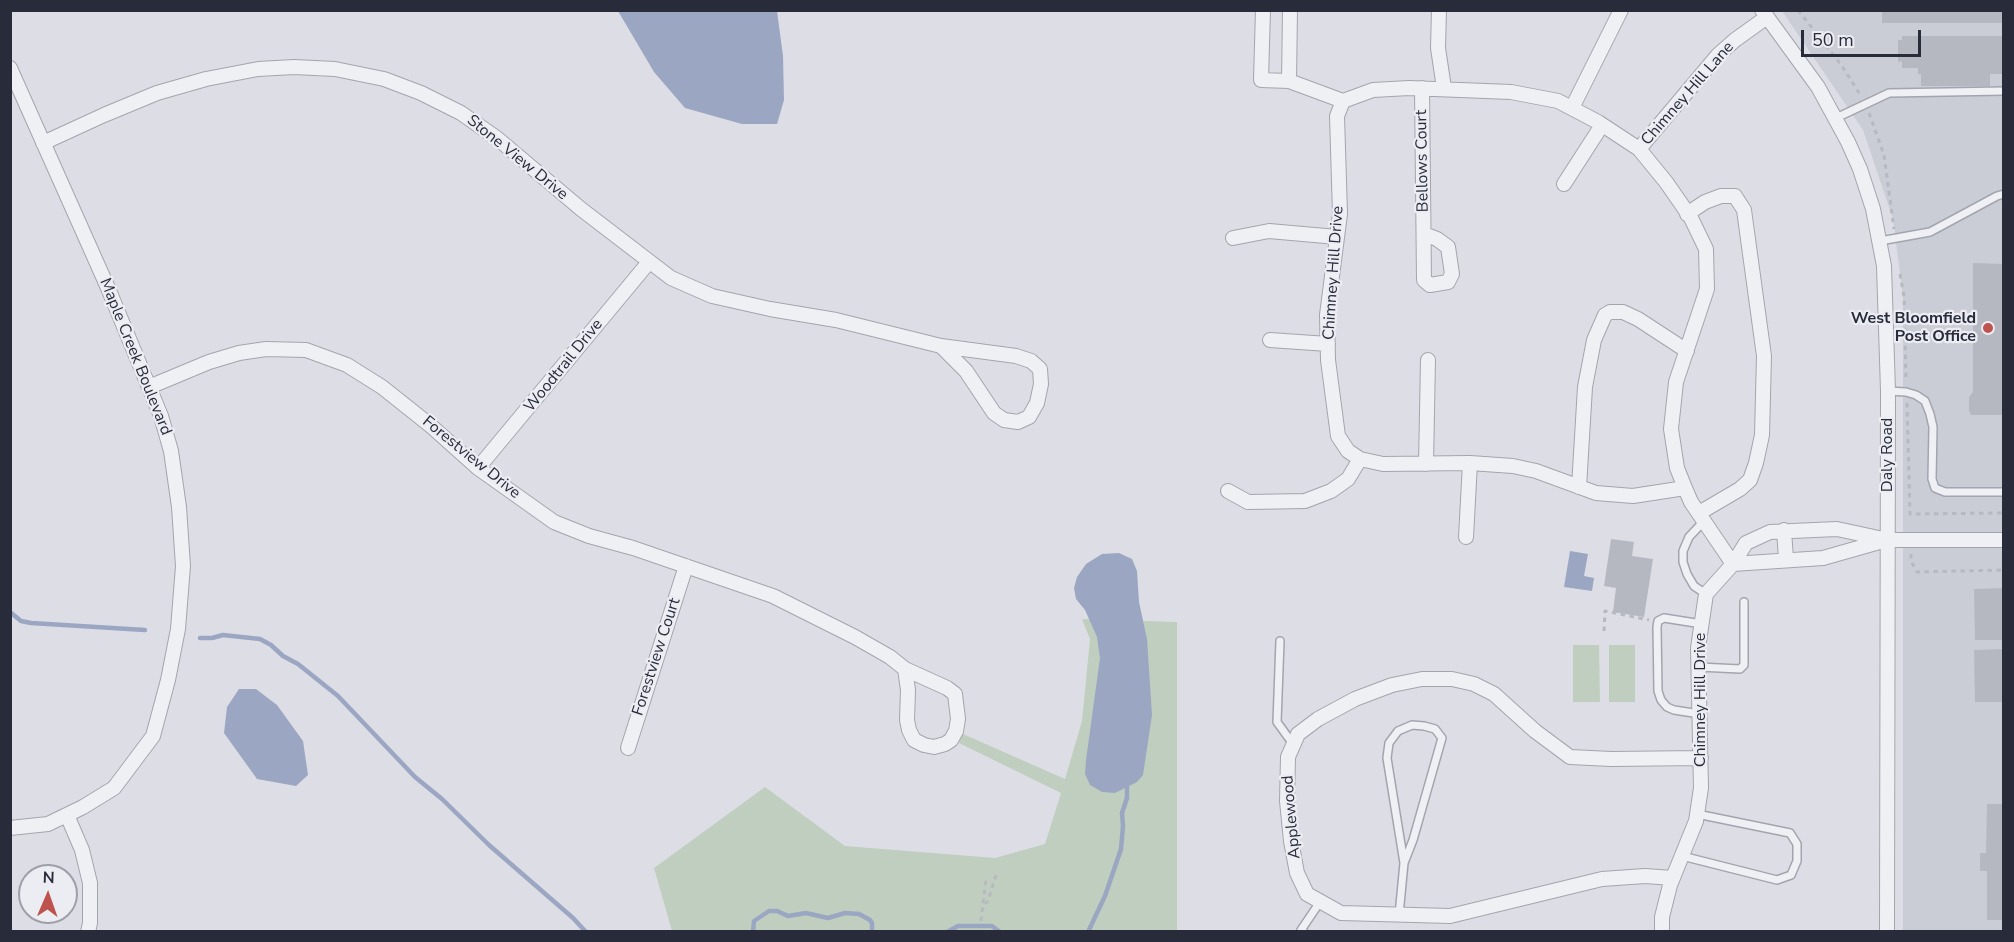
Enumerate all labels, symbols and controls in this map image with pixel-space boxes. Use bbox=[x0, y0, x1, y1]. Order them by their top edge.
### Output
scale bar bbox=[1804, 18, 1924, 56]
text: 50 m bbox=[1812, 28, 1854, 52]
street label: Chimney Hill Lane bbox=[1638, 38, 1738, 150]
street label: Bellows Court bbox=[1413, 110, 1433, 212]
street label: Stone View Drive bbox=[463, 111, 571, 205]
street label: Chimney Hill Drive bbox=[1320, 205, 1348, 341]
street label: Maple Creek Boulevard bbox=[95, 276, 175, 438]
place label: West Bloomfield Post Office bbox=[1851, 309, 1976, 347]
street label: Woodtrail Drive bbox=[521, 316, 607, 416]
marker: West Bloomfield Post Office bbox=[1981, 321, 1995, 335]
street label: Forestview Drive bbox=[418, 413, 524, 503]
street label: Daly Road bbox=[1878, 418, 1898, 492]
street label: Forestview Court bbox=[629, 596, 685, 718]
street label: Chimney Hill Drive bbox=[1691, 633, 1711, 767]
street label: Applewood bbox=[1279, 774, 1305, 860]
north arrow bbox=[18, 864, 78, 924]
text: N bbox=[42, 867, 55, 889]

